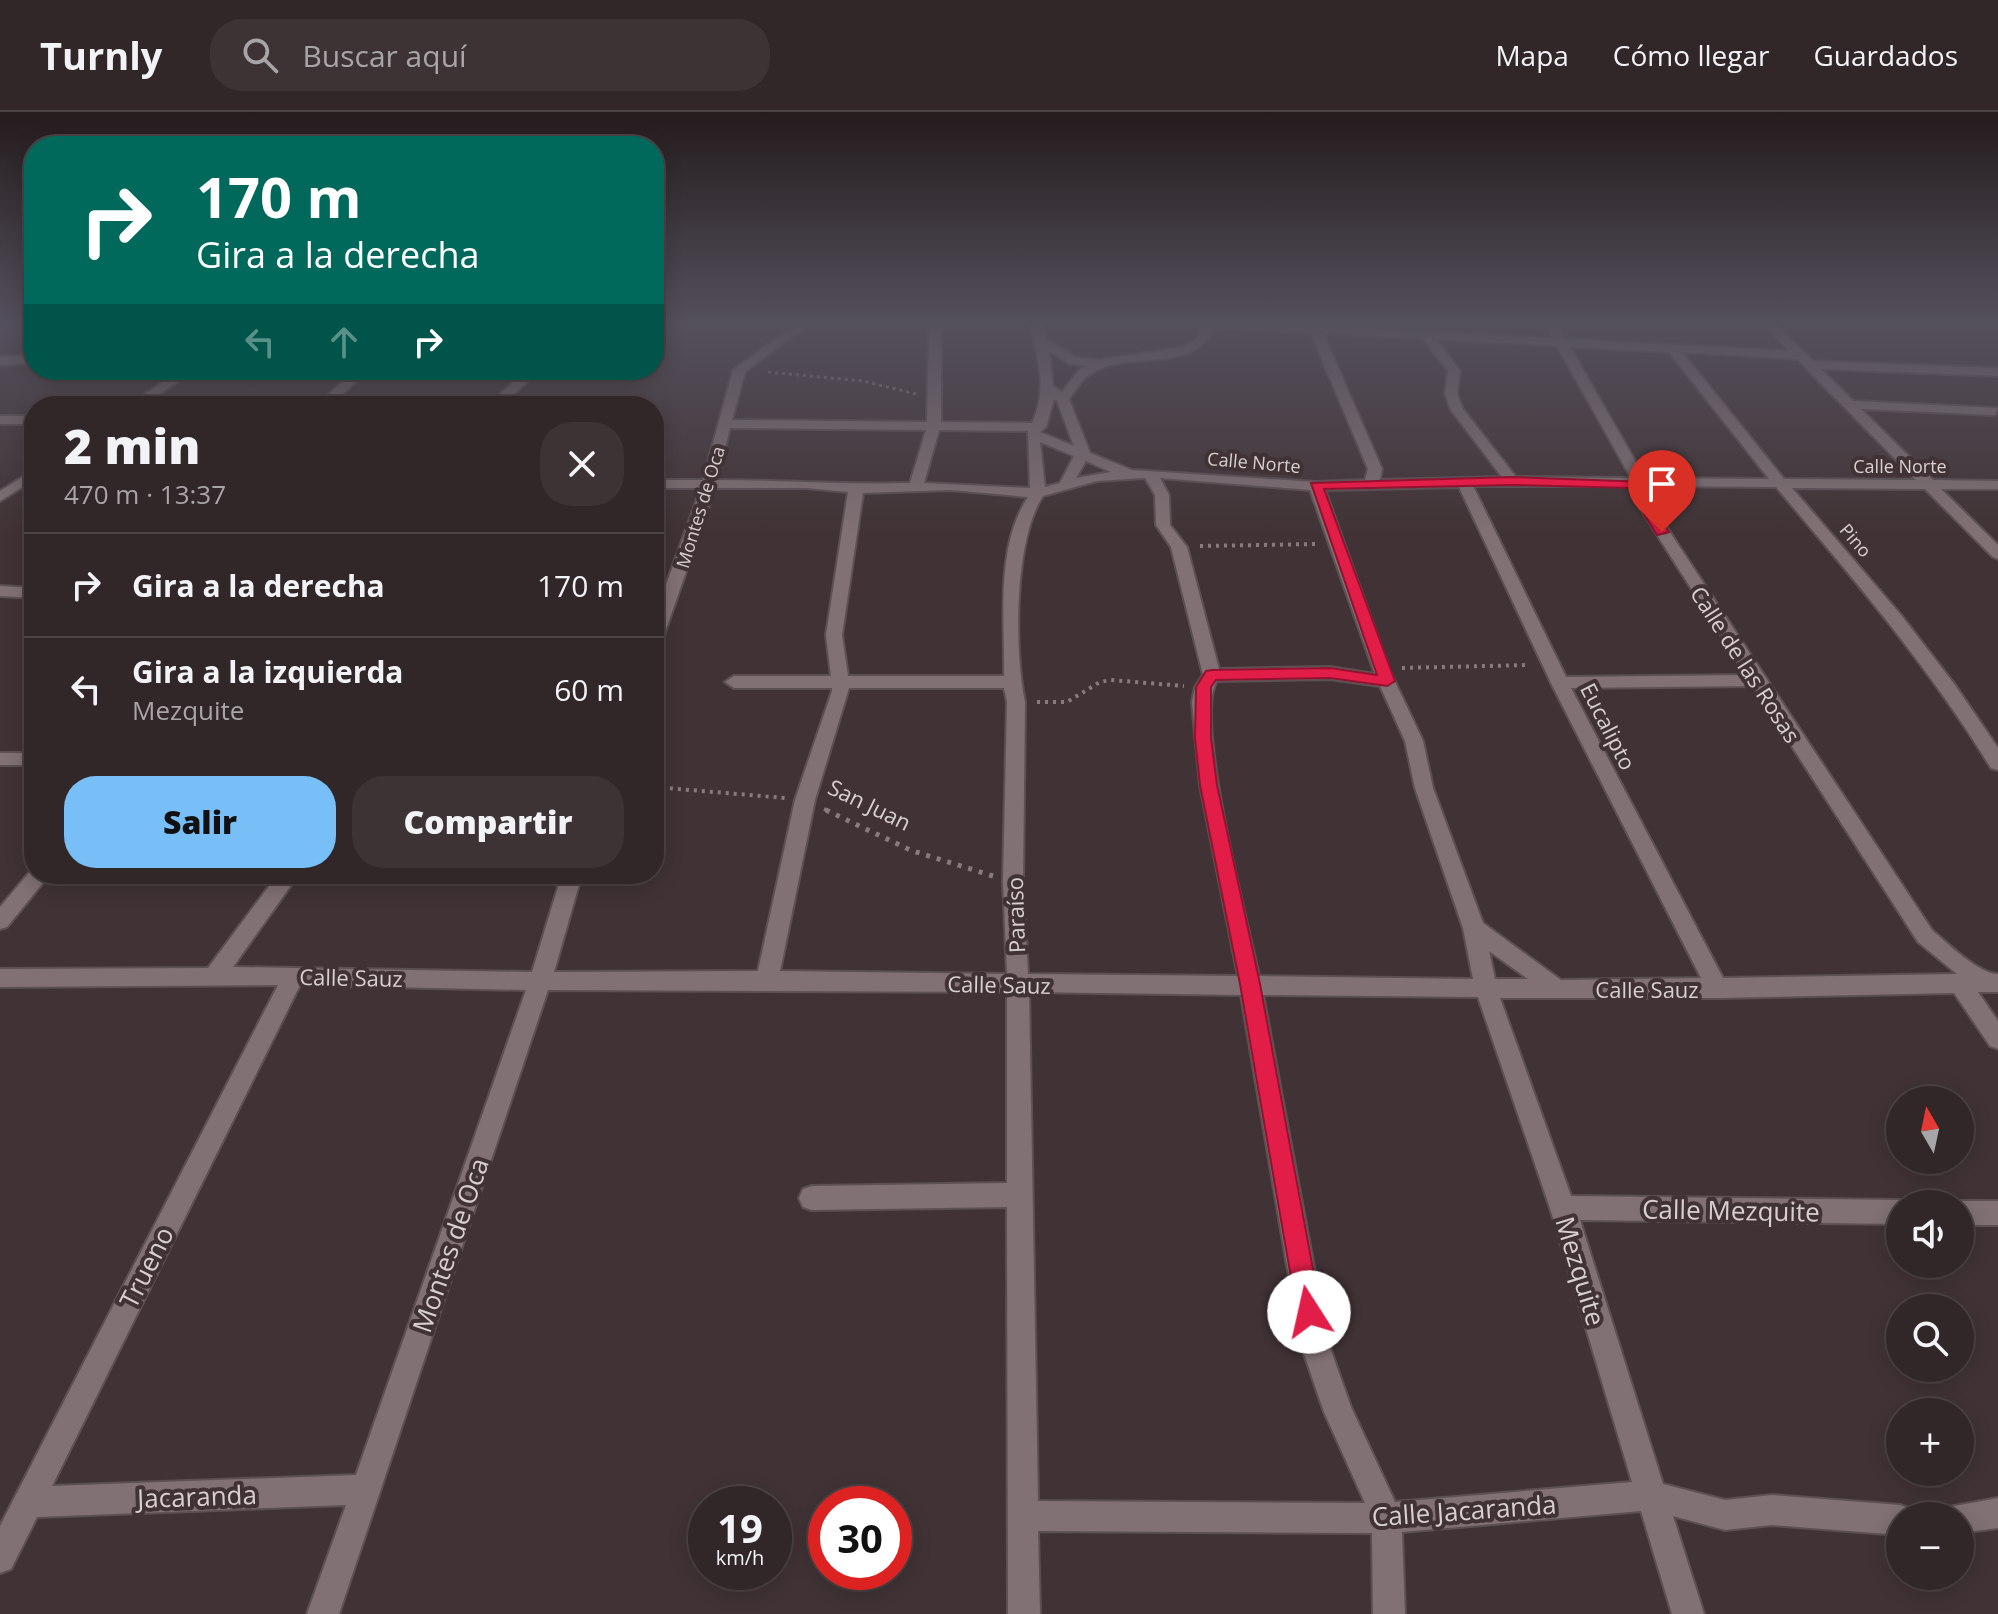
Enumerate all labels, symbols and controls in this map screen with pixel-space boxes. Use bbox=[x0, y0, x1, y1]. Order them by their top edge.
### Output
search box bbox=[210, 19, 770, 91]
text: Turnly bbox=[40, 29, 162, 81]
icon: search bbox=[238, 33, 282, 77]
text: Buscar aquí bbox=[302, 35, 467, 76]
text: Mapa bbox=[1495, 36, 1569, 74]
text: Cómo llegar bbox=[1613, 36, 1769, 74]
text: Guardados bbox=[1813, 36, 1958, 74]
text: 170 m bbox=[196, 158, 362, 234]
icon: right bbox=[64, 168, 168, 272]
text: Gira a la derecha bbox=[196, 230, 480, 279]
icon: left bbox=[238, 320, 282, 364]
icon: ahead bbox=[322, 320, 366, 364]
icon: right bbox=[406, 320, 450, 364]
text: 2 min bbox=[64, 413, 200, 478]
button: close bbox=[540, 422, 624, 506]
street label: Montes de Oca bbox=[670, 443, 730, 571]
street label: Calle Norte bbox=[1206, 446, 1302, 478]
pin bbox=[1628, 450, 1696, 532]
street label: Calle Norte bbox=[1853, 454, 1947, 478]
icon: arrive bbox=[1640, 462, 1684, 506]
text: 470 m · 13:37 bbox=[64, 476, 226, 512]
street label: Pino bbox=[1835, 518, 1877, 562]
icon: right bbox=[64, 563, 108, 607]
text: Gira a la derecha bbox=[132, 565, 385, 606]
text: 170 m bbox=[537, 565, 624, 606]
street label: Calle de las Rosas bbox=[1684, 580, 1808, 748]
text: Gira a la izquierda bbox=[132, 651, 404, 692]
icon: left bbox=[64, 667, 108, 711]
text: 60 m bbox=[554, 669, 624, 710]
street label: Eucalipto bbox=[1574, 677, 1644, 775]
text: Mezquite bbox=[132, 692, 244, 728]
street label: San Juan bbox=[824, 771, 916, 837]
button: Salir bbox=[64, 776, 336, 868]
button: Compartir bbox=[352, 776, 624, 868]
street label: Paraíso bbox=[999, 877, 1031, 953]
street label: Calle Sauz bbox=[299, 961, 403, 993]
street label: Calle Sauz bbox=[947, 968, 1051, 1000]
street label: Calle Sauz bbox=[1595, 974, 1699, 1004]
north arrow bbox=[1886, 1086, 1974, 1174]
map controls bbox=[1886, 1086, 1974, 1590]
street label: Montes de Oca bbox=[403, 1153, 497, 1337]
street label: Calle Mezquite bbox=[1642, 1190, 1820, 1230]
button: sound bbox=[1886, 1190, 1974, 1278]
street label: Mezquite bbox=[1547, 1212, 1615, 1330]
street label: Trueno bbox=[110, 1220, 182, 1314]
position arrow bbox=[1267, 1270, 1351, 1354]
button: search bbox=[1886, 1294, 1974, 1382]
button: + bbox=[1886, 1398, 1974, 1486]
street label: Jacaranda bbox=[134, 1476, 257, 1516]
speed limit sign: 30 bbox=[808, 1486, 912, 1590]
street label: Calle Jacaranda bbox=[1370, 1486, 1558, 1534]
text: 19 bbox=[717, 1500, 763, 1555]
button: − bbox=[1886, 1502, 1974, 1590]
text: km/h bbox=[716, 1544, 764, 1571]

